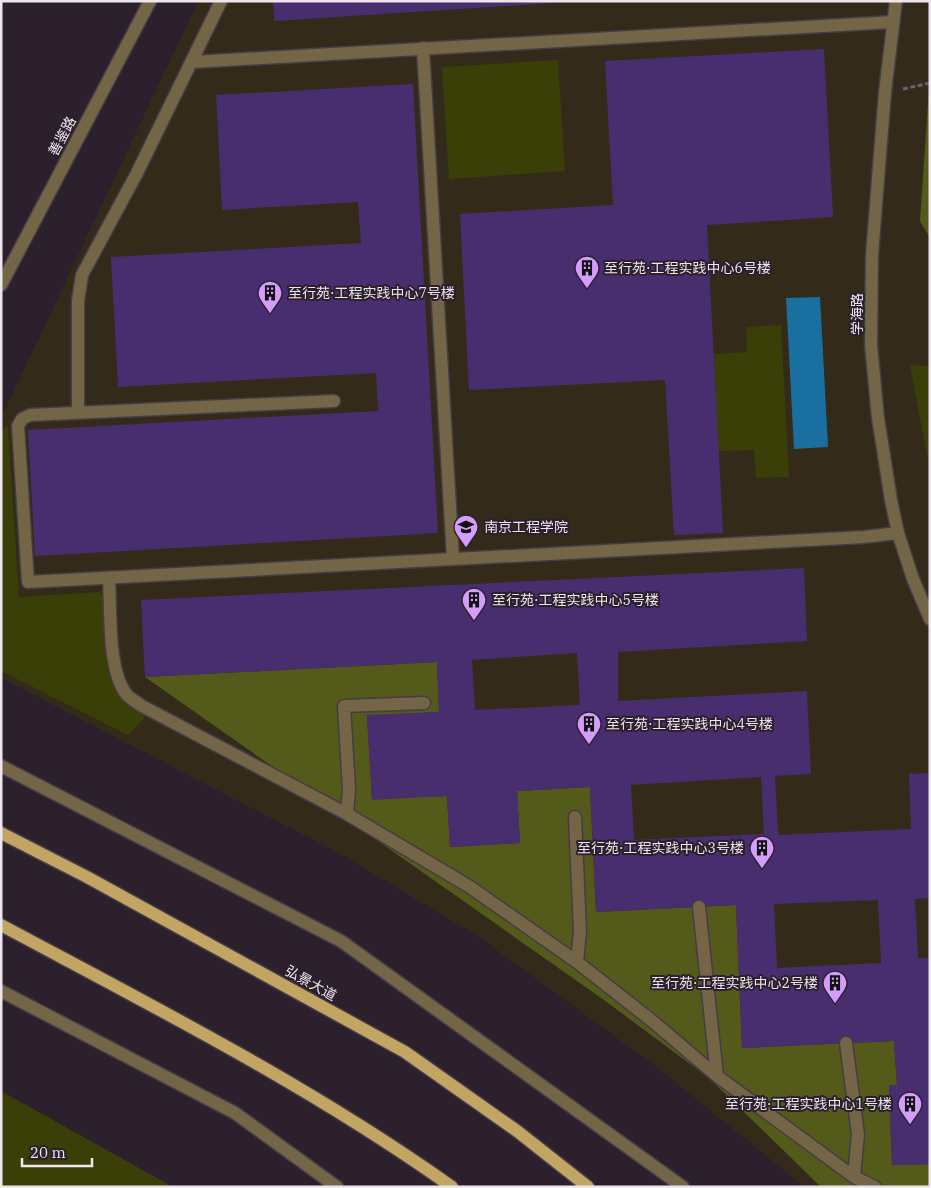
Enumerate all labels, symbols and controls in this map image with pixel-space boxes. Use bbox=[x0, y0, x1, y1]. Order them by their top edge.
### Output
street label: 善鉴路 bbox=[44, 113, 80, 159]
building icon: 至行苑·工程实践中心6号楼 bbox=[574, 255, 600, 289]
place label: 至行苑·工程实践中心6号楼 bbox=[604, 259, 771, 277]
building icon: 至行苑·工程实践中心7号楼 bbox=[257, 280, 283, 314]
place label: 至行苑·工程实践中心7号楼 bbox=[288, 284, 455, 302]
street label: 学海路 bbox=[848, 293, 866, 335]
school or university icon: 南京工程学院 bbox=[453, 514, 479, 548]
place label: 南京工程学院 bbox=[484, 518, 568, 536]
building icon: 至行苑·工程实践中心5号楼 bbox=[461, 587, 487, 621]
place label: 至行苑·工程实践中心5号楼 bbox=[492, 591, 659, 609]
building icon: 至行苑·工程实践中心4号楼 bbox=[576, 711, 602, 745]
place label: 至行苑·工程实践中心4号楼 bbox=[606, 715, 773, 733]
building icon: 至行苑·工程实践中心3号楼 bbox=[749, 835, 775, 869]
place label: 至行苑·工程实践中心3号楼 bbox=[577, 839, 744, 857]
street label: 弘景大道 bbox=[282, 962, 340, 1004]
building icon: 至行苑·工程实践中心2号楼 bbox=[822, 970, 848, 1004]
place label: 至行苑·工程实践中心2号楼 bbox=[651, 974, 818, 992]
building icon: 至行苑·工程实践中心1号楼 bbox=[897, 1091, 923, 1125]
place label: 至行苑·工程实践中心1号楼 bbox=[725, 1095, 892, 1113]
scale bar bbox=[22, 1136, 92, 1168]
text: 20 m bbox=[30, 1143, 66, 1162]

